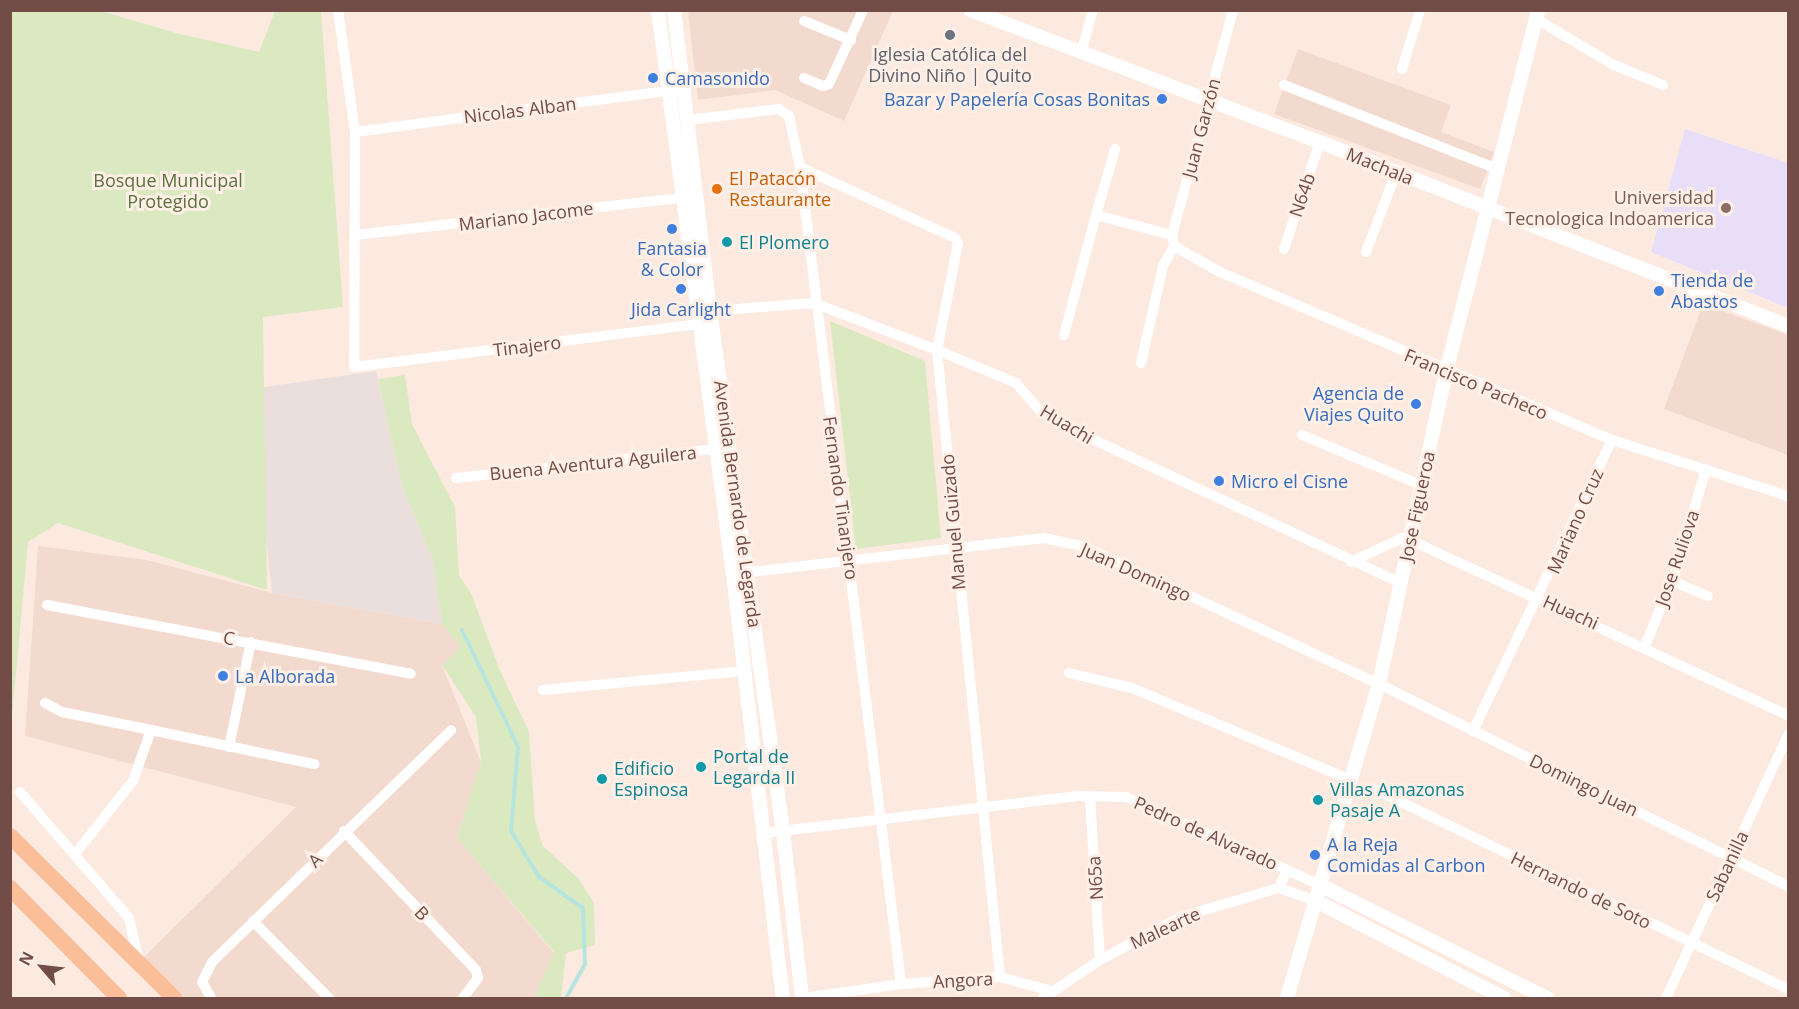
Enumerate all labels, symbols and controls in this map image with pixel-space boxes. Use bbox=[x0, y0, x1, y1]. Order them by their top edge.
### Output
marker: Iglesia Católica del Divino Niño | Quito bbox=[943, 28, 957, 42]
place label: Iglesia Católica del Divino Niño | Quito bbox=[868, 44, 1032, 86]
place label: Camasonido bbox=[665, 67, 770, 89]
marker: Camasonido bbox=[646, 71, 660, 85]
street label: Juan Garzón bbox=[1177, 76, 1225, 180]
place label: Bazar y Papelería Cosas Bonitas bbox=[884, 88, 1150, 110]
street label: Nicolas Alban bbox=[462, 92, 578, 128]
marker: Bazar y Papelería Cosas Bonitas bbox=[1155, 92, 1169, 106]
street label: Machala bbox=[1343, 143, 1417, 189]
place label: El Patacón Restaurante bbox=[729, 168, 831, 210]
park label: Bosque Municipal Protegido bbox=[93, 170, 243, 213]
street label: N64b bbox=[1284, 170, 1320, 220]
marker: El Patacón Restaurante bbox=[710, 182, 724, 196]
place label: Universidad Tecnologica Indoamerica bbox=[1505, 187, 1714, 230]
street label: Mariano Jacome bbox=[457, 197, 595, 235]
marker: Universidad Tecnologica Indoamerica bbox=[1719, 201, 1733, 215]
marker: Fantasia & Color bbox=[665, 222, 679, 236]
place label: El Plomero bbox=[739, 231, 829, 253]
marker: El Plomero bbox=[720, 235, 734, 249]
place label: Fantasia & Color bbox=[637, 238, 707, 280]
place label: Tienda de Abastos bbox=[1671, 270, 1753, 312]
marker: Jida Carlight bbox=[674, 282, 688, 296]
marker: Tienda de Abastos bbox=[1652, 284, 1666, 298]
place label: Jida Carlight bbox=[631, 298, 731, 320]
street label: Tinajero bbox=[492, 331, 562, 361]
street label: Francisco Pacheco bbox=[1401, 344, 1551, 424]
street label: Avenida Bernardo de Legarda bbox=[710, 379, 766, 629]
place label: Agencia de Viajes Quito bbox=[1304, 383, 1404, 426]
marker: Agencia de Viajes Quito bbox=[1409, 397, 1423, 411]
street label: Huachi bbox=[1036, 400, 1098, 448]
street label: Fernando Tinanjero bbox=[819, 415, 863, 581]
street label: Buena Aventura Aguilera bbox=[488, 441, 698, 485]
street label: Jose Figueroa bbox=[1395, 449, 1439, 563]
street label: Manuel Guizado bbox=[936, 453, 970, 591]
street label: Mariano Cruz bbox=[1542, 465, 1608, 577]
place label: Micro el Cisne bbox=[1231, 470, 1348, 492]
marker: Micro el Cisne bbox=[1212, 474, 1226, 488]
street label: Jose Ruliova bbox=[1650, 507, 1704, 609]
street label: Juan Domingo bbox=[1078, 538, 1194, 606]
street label: Huachi bbox=[1540, 590, 1602, 634]
street label: C bbox=[222, 626, 236, 650]
place label: La Alborada bbox=[235, 665, 335, 687]
marker: La Alborada bbox=[216, 669, 230, 683]
place label: Portal de Legarda II bbox=[713, 746, 795, 789]
street label: Domingo Juan bbox=[1526, 749, 1642, 821]
place label: Edificio Espinosa bbox=[614, 758, 689, 800]
marker: Portal de Legarda II bbox=[694, 760, 708, 774]
marker: Edificio Espinosa bbox=[595, 772, 609, 786]
place label: Villas Amazonas Pasaje A bbox=[1330, 779, 1465, 822]
street label: Pedro de Alvarado bbox=[1131, 792, 1281, 874]
marker: Villas Amazonas Pasaje A bbox=[1311, 793, 1325, 807]
street label: Sabanilla bbox=[1701, 827, 1753, 905]
place label: A la Reja Comidas al Carbon bbox=[1327, 834, 1485, 876]
street label: Hernando de Soto bbox=[1507, 847, 1655, 933]
street label: A bbox=[303, 848, 327, 872]
marker: A la Reja Comidas al Carbon bbox=[1308, 848, 1322, 862]
street label: N65a bbox=[1083, 855, 1107, 901]
street label: B bbox=[410, 901, 434, 925]
street label: Malearte bbox=[1127, 902, 1203, 954]
north arrow bbox=[12, 937, 72, 997]
text: N bbox=[13, 948, 39, 969]
street label: Angora bbox=[932, 968, 994, 992]

